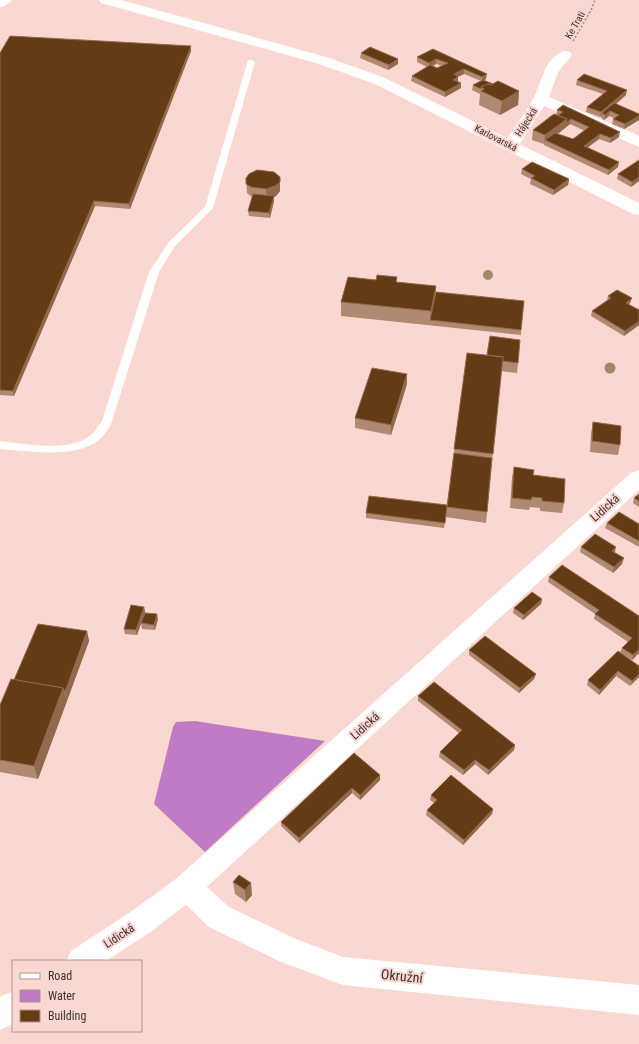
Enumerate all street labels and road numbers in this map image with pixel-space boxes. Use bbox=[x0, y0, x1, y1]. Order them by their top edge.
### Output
street label: Ke Trati bbox=[563, 9, 587, 41]
street label: Hájecká bbox=[513, 105, 539, 138]
street label: Karlovarská bbox=[473, 123, 519, 154]
street label: Lidická bbox=[588, 491, 622, 525]
street label: Lidická bbox=[348, 709, 382, 743]
street label: Lidická bbox=[101, 921, 137, 951]
street label: Okružní bbox=[380, 966, 424, 986]

